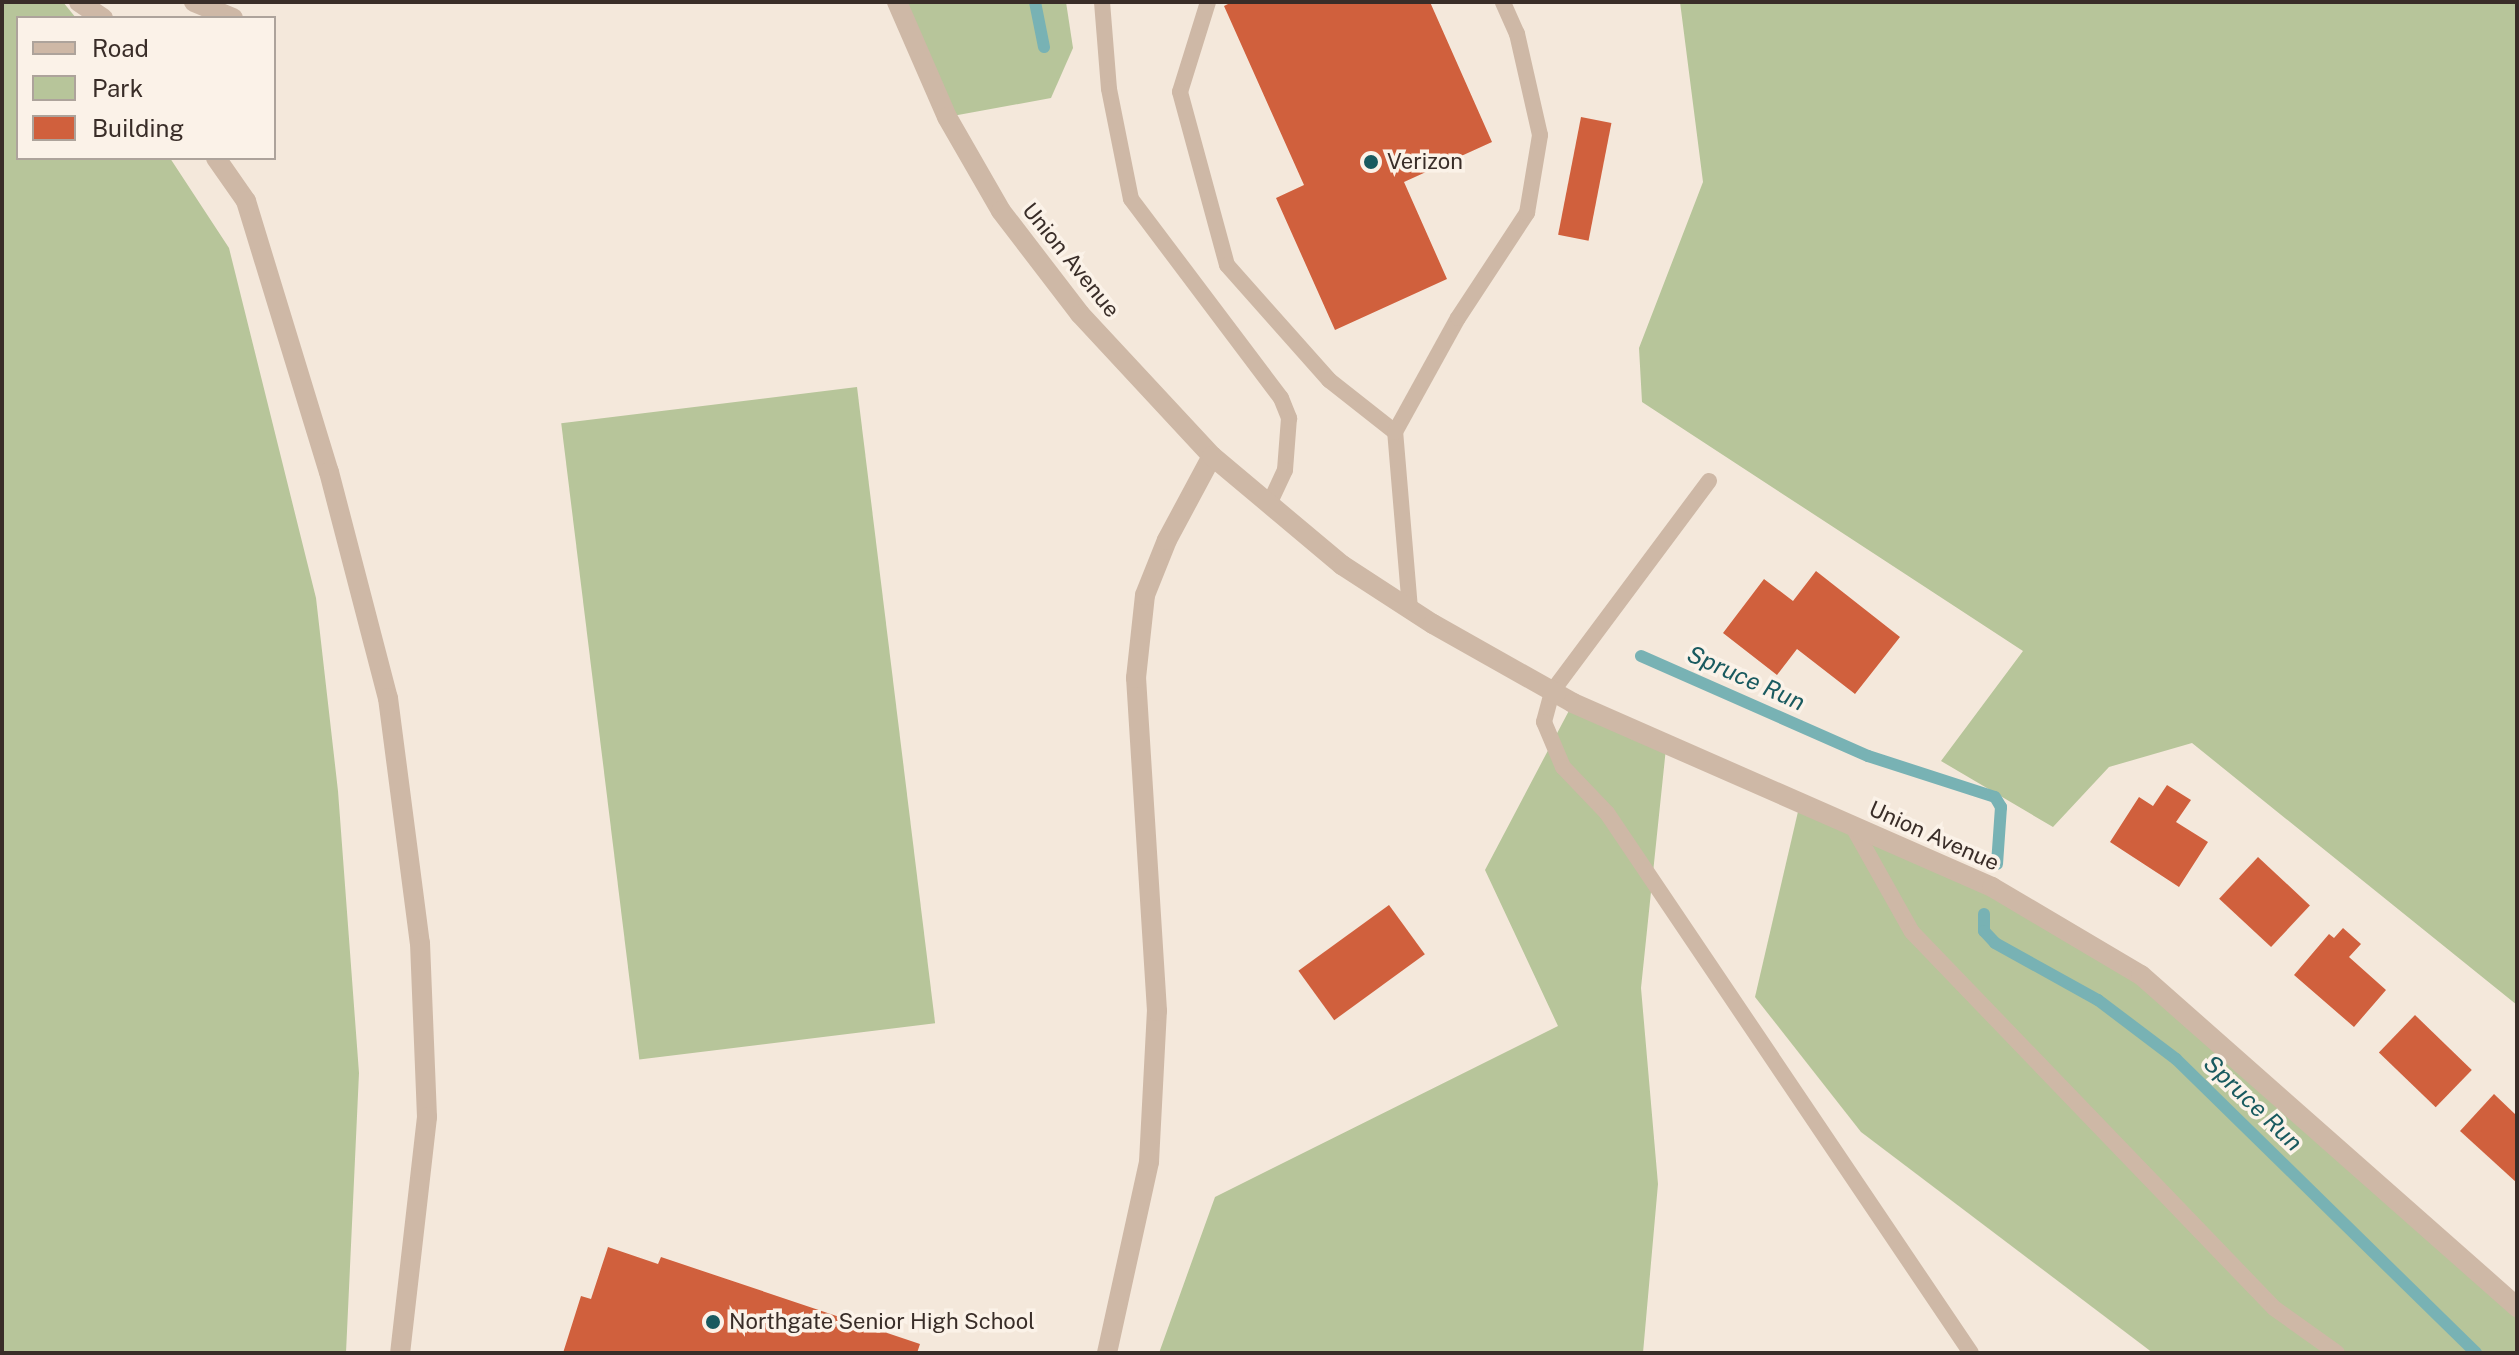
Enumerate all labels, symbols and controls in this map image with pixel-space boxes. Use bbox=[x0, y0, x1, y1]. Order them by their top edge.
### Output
legend bbox=[16, 16, 276, 160]
text: Road bbox=[92, 34, 149, 62]
text: Park bbox=[92, 74, 143, 102]
text: Building bbox=[92, 114, 184, 142]
place label: Verizon bbox=[1387, 149, 1463, 175]
marker: Verizon bbox=[1362, 153, 1380, 171]
street label: Union Avenue bbox=[1017, 197, 1125, 323]
water label: Spruce Run bbox=[1683, 639, 1809, 717]
street label: Union Avenue bbox=[1865, 796, 2003, 876]
water label: Spruce Run bbox=[2198, 1049, 2308, 1157]
place label: Northgate Senior High School bbox=[729, 1309, 1035, 1335]
marker: Northgate Senior High School bbox=[704, 1313, 722, 1331]

